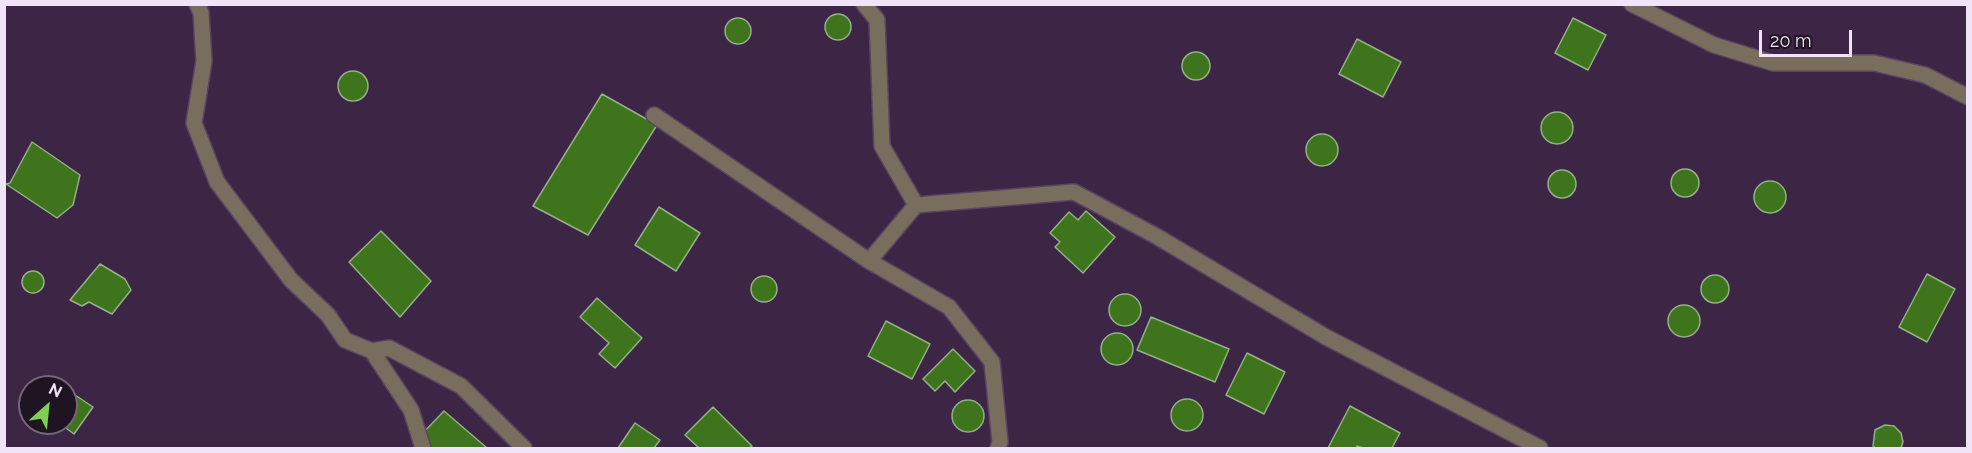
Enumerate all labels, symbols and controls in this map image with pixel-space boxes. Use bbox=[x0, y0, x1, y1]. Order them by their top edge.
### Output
scale bar bbox=[1762, 18, 1855, 56]
text: 20 m bbox=[1770, 30, 1812, 51]
north arrow bbox=[18, 375, 78, 435]
text: N bbox=[46, 379, 65, 402]

